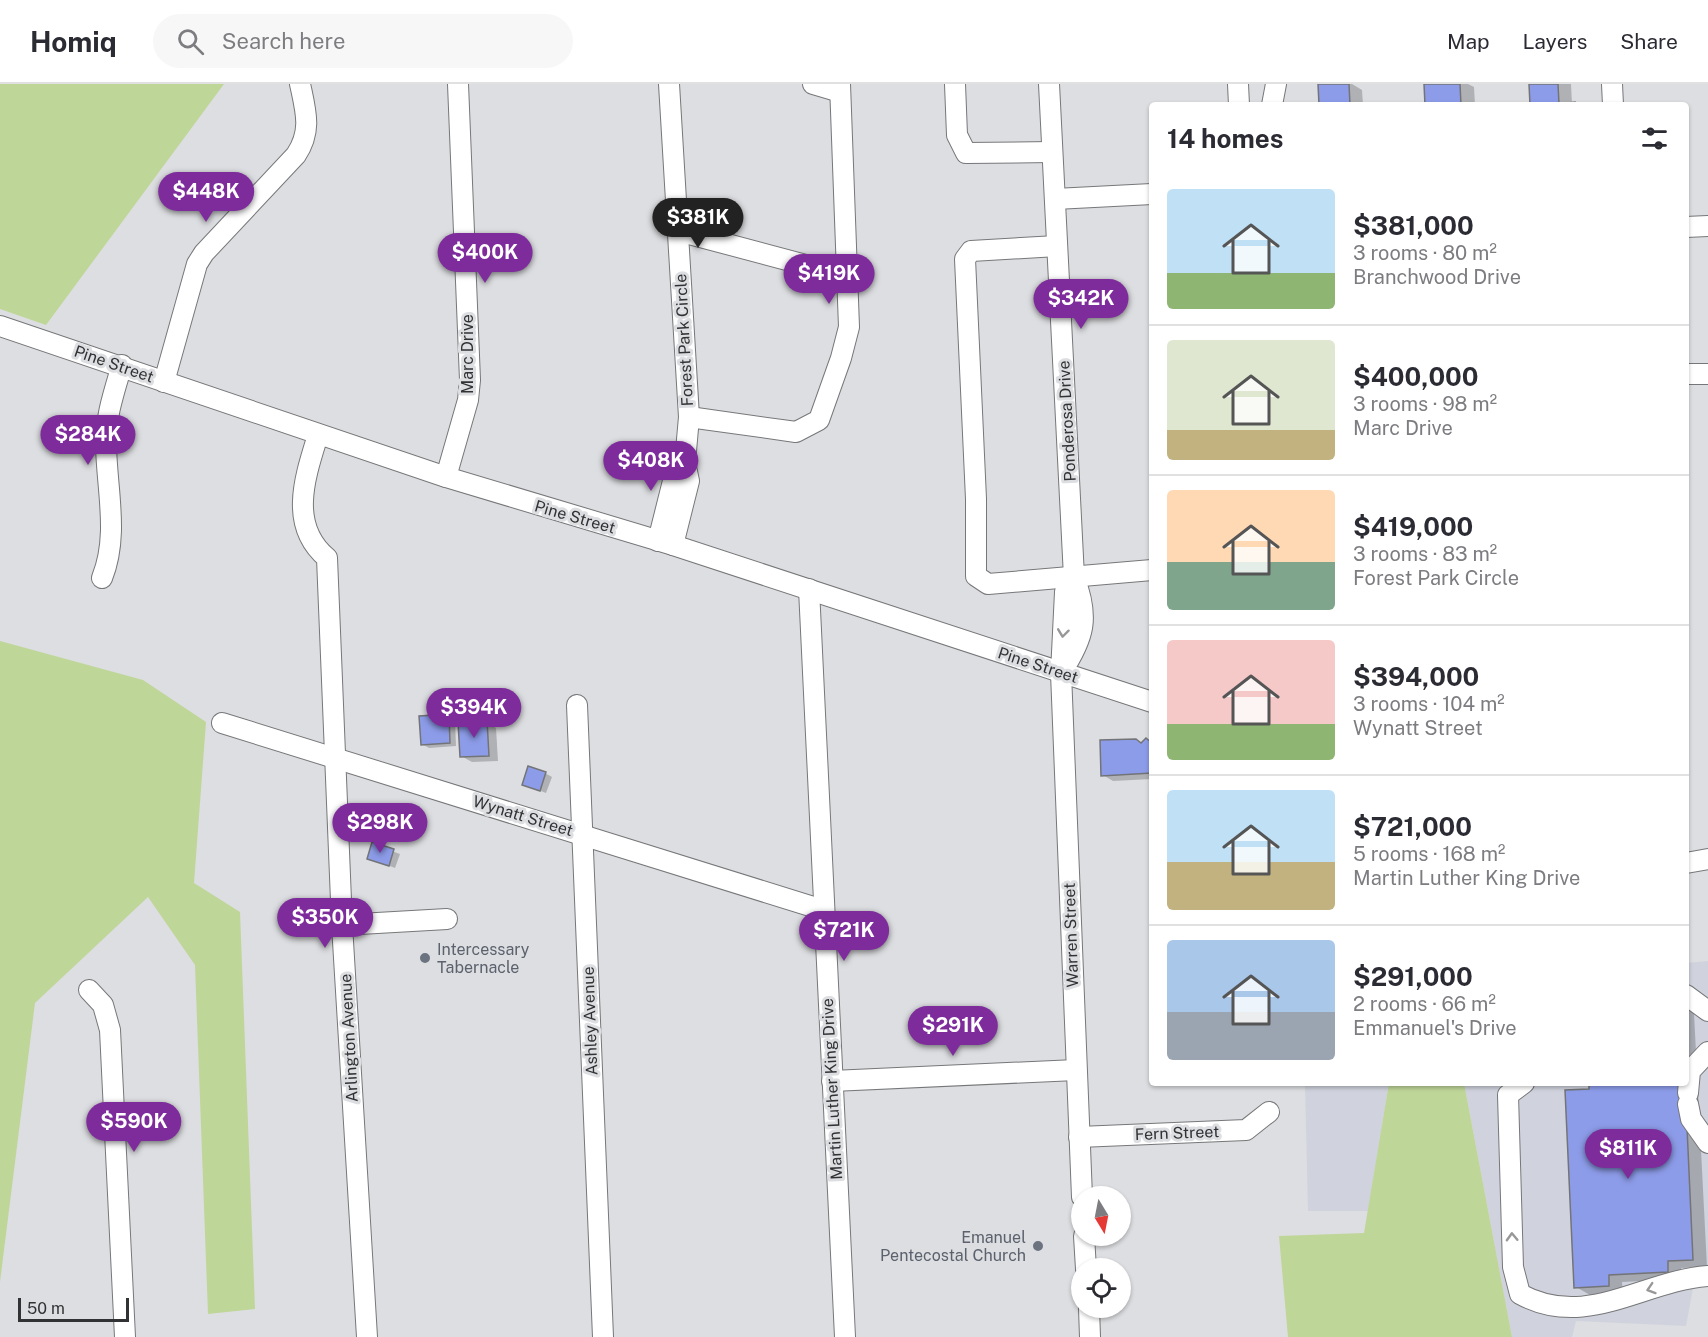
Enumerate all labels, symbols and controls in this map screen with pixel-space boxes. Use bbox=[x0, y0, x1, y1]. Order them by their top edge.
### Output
search box bbox=[153, 14, 573, 68]
text: Homiq bbox=[30, 25, 117, 58]
icon: search bbox=[174, 25, 207, 58]
text: Search here bbox=[222, 28, 345, 54]
text: Map bbox=[1447, 29, 1490, 54]
text: Layers bbox=[1523, 29, 1587, 54]
text: Share bbox=[1620, 29, 1678, 54]
icon: filters bbox=[1638, 122, 1671, 155]
text: 14 homes bbox=[1167, 123, 1283, 154]
pin: $448K bbox=[164, 172, 248, 223]
text: $448K bbox=[172, 179, 240, 203]
pin: $381K bbox=[656, 198, 740, 249]
text: $381K bbox=[666, 205, 730, 229]
text: $381,000 bbox=[1353, 210, 1474, 241]
icon: home bbox=[1215, 213, 1287, 285]
pin: $400K bbox=[443, 233, 527, 284]
text: $400K bbox=[452, 240, 518, 264]
text: 3 rooms · 80 m² bbox=[1353, 241, 1497, 265]
pin: $419K bbox=[787, 254, 871, 305]
text: $419K bbox=[798, 261, 860, 285]
text: Branchwood Drive bbox=[1353, 265, 1521, 289]
street label: Forest Park Circle bbox=[671, 273, 697, 407]
pin: $342K bbox=[1039, 279, 1123, 330]
text: $342K bbox=[1047, 286, 1115, 310]
street label: Marc Drive bbox=[458, 314, 477, 394]
street label: Pine Street bbox=[72, 341, 156, 387]
street label: Ponderosa Drive bbox=[1054, 360, 1080, 482]
text: $400,000 bbox=[1353, 361, 1479, 392]
icon: home bbox=[1215, 364, 1287, 436]
text: 3 rooms · 98 m² bbox=[1353, 392, 1497, 416]
pin: $284K bbox=[46, 415, 130, 466]
text: Marc Drive bbox=[1353, 416, 1453, 440]
text: $284K bbox=[54, 422, 122, 446]
pin: $408K bbox=[609, 441, 693, 492]
text: $408K bbox=[617, 448, 685, 472]
street label: Pine Street bbox=[532, 496, 618, 538]
text: $419,000 bbox=[1353, 511, 1473, 542]
icon: home bbox=[1215, 514, 1287, 586]
text: 3 rooms · 83 m² bbox=[1353, 542, 1497, 566]
text: Forest Park Circle bbox=[1353, 566, 1519, 590]
one-way arrow bbox=[1057, 629, 1069, 638]
street label: Pine Street bbox=[996, 643, 1080, 687]
text: $394,000 bbox=[1353, 661, 1479, 692]
icon: home bbox=[1215, 664, 1287, 736]
pin: $394K bbox=[432, 688, 516, 739]
text: 3 rooms · 104 m² bbox=[1353, 692, 1505, 716]
text: $394K bbox=[440, 695, 508, 719]
text: Wynatt Street bbox=[1353, 716, 1483, 740]
street label: Wynatt Street bbox=[471, 792, 575, 840]
pin: $298K bbox=[338, 803, 422, 854]
text: $298K bbox=[346, 810, 414, 834]
text: $721,000 bbox=[1353, 811, 1472, 842]
icon: home bbox=[1215, 814, 1287, 886]
text: 5 rooms · 168 m² bbox=[1353, 842, 1505, 866]
text: Martin Luther King Drive bbox=[1353, 866, 1580, 890]
street label: Warren Street bbox=[1060, 882, 1082, 988]
pin: $350K bbox=[283, 898, 367, 949]
text: $350K bbox=[291, 905, 359, 929]
pin: $721K bbox=[802, 911, 886, 962]
text: $721K bbox=[813, 918, 875, 942]
place label: Intercessary Tabernacle bbox=[437, 940, 530, 977]
marker: Intercessary Tabernacle bbox=[418, 951, 432, 965]
text: $291,000 bbox=[1353, 961, 1473, 992]
icon: home bbox=[1215, 964, 1287, 1036]
street label: Ashley Avenue bbox=[579, 966, 601, 1076]
street label: Arlington Avenue bbox=[336, 973, 362, 1103]
text: 2 rooms · 66 m² bbox=[1353, 992, 1496, 1016]
street label: Martin Luther King Drive bbox=[818, 998, 846, 1180]
pin: $291K bbox=[911, 1006, 995, 1057]
text: $291K bbox=[922, 1013, 984, 1037]
text: Emmanuel's Drive bbox=[1353, 1016, 1517, 1040]
pin: $590K bbox=[92, 1102, 176, 1153]
text: $590K bbox=[100, 1109, 168, 1133]
street label: Fern Street bbox=[1134, 1122, 1220, 1144]
pin: $811K bbox=[1586, 1129, 1670, 1180]
text: $811K bbox=[1599, 1136, 1657, 1160]
north arrow bbox=[1071, 1186, 1131, 1246]
map controls bbox=[1071, 1186, 1131, 1318]
place label: Emanuel Pentecostal Church bbox=[880, 1228, 1026, 1265]
one-way arrow bbox=[1506, 1232, 1518, 1241]
marker: Emanuel Pentecostal Church bbox=[1031, 1239, 1045, 1253]
button: locate bbox=[1071, 1258, 1131, 1318]
one-way arrow bbox=[1646, 1282, 1657, 1295]
scale bar bbox=[18, 1295, 129, 1322]
text: 50 m bbox=[27, 1299, 65, 1318]

